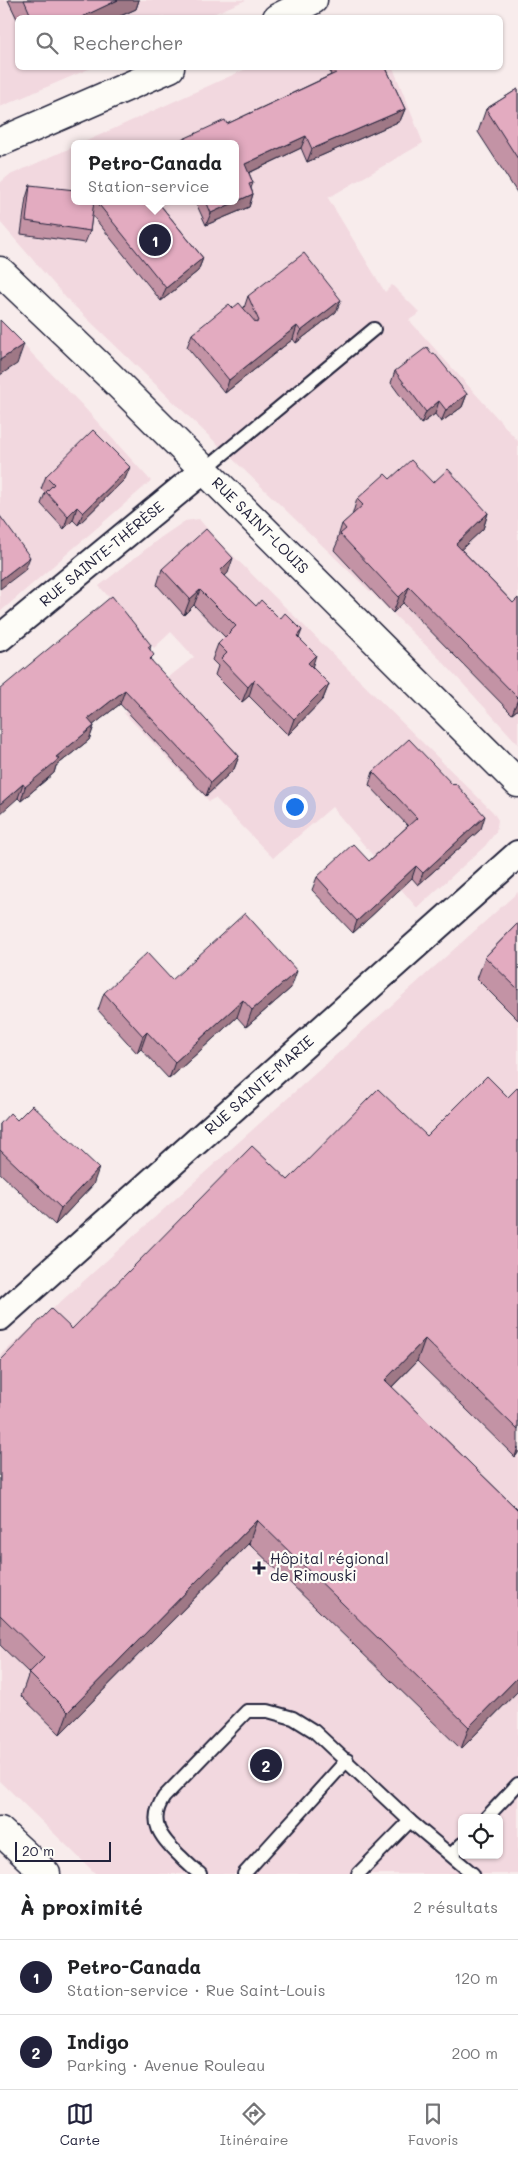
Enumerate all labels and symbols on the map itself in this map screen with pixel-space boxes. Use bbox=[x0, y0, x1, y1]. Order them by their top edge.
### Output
pin: 1 bbox=[139, 221, 171, 259]
street label: RUE SAINT-LOUIS bbox=[208, 472, 314, 578]
street label: RUE SAINTE-THÉRÈSE bbox=[35, 496, 168, 611]
your location bbox=[282, 794, 308, 820]
street label: RUE SAINTE-MARIE bbox=[200, 1030, 318, 1138]
place label: Hôpital régional de Rimouski bbox=[270, 1548, 389, 1585]
marker: Hôpital régional de Rimouski bbox=[252, 1561, 266, 1575]
pin: 2 bbox=[250, 1746, 282, 1784]
scale bar bbox=[15, 1839, 111, 1862]

